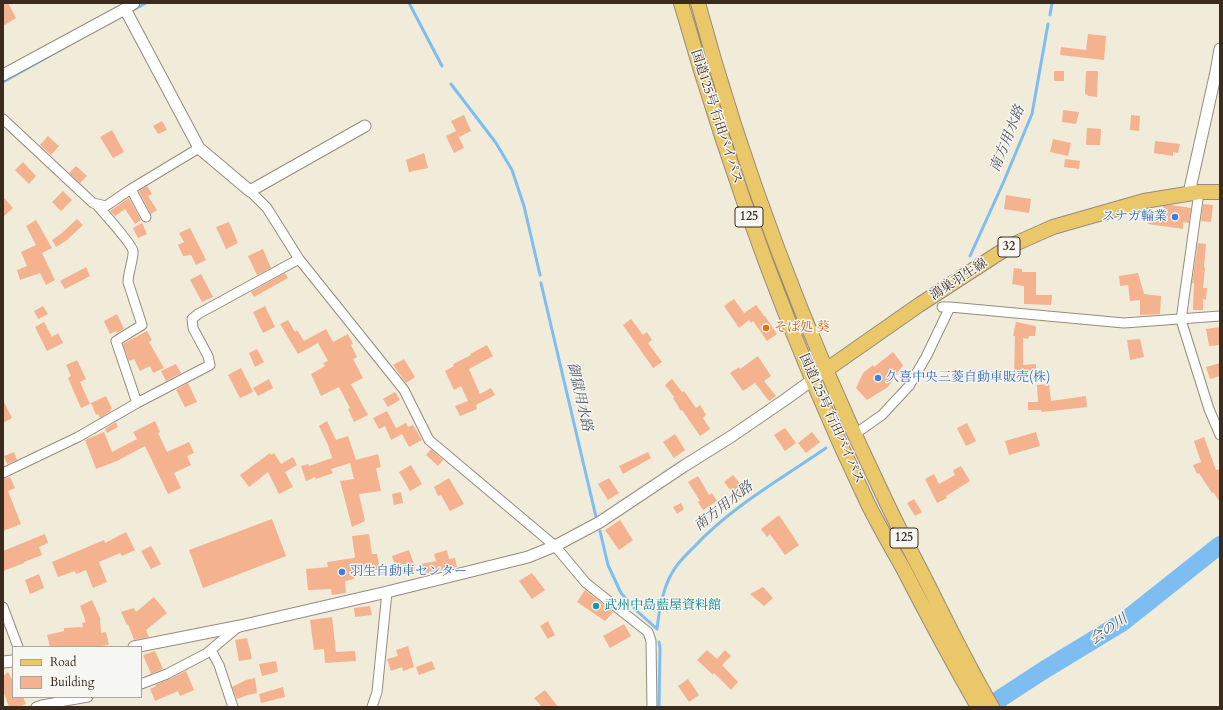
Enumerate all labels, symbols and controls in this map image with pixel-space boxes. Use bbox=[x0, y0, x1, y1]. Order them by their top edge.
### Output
street label: 国道125号 行田バイパス bbox=[687, 48, 745, 186]
water label: 南方用水路 bbox=[987, 103, 1029, 175]
road number: 125 bbox=[735, 207, 763, 227]
place label: スナガ輪業 bbox=[1102, 209, 1167, 225]
marker: スナガ輪業 bbox=[1170, 212, 1180, 222]
road number: 32 bbox=[998, 237, 1020, 257]
street label: 鴻巣羽生線 bbox=[927, 256, 991, 304]
place label: そば処 葵 bbox=[774, 320, 829, 336]
marker: そば処 葵 bbox=[761, 323, 771, 333]
street label: 国道125号 行田バイパス bbox=[795, 352, 867, 486]
water label: 御獄用水路 bbox=[563, 361, 595, 433]
place label: 久喜中央三菱自動車販売(株) bbox=[886, 370, 1050, 386]
marker: 久喜中央三菱自動車販売(株) bbox=[873, 373, 883, 383]
water label: 南方用水路 bbox=[691, 479, 757, 535]
road number: 125 bbox=[890, 528, 918, 548]
place label: 羽生自動車センター bbox=[350, 564, 467, 580]
marker: 羽生自動車センター bbox=[337, 567, 347, 577]
place label: 武州中島藍屋資料館 bbox=[604, 598, 721, 614]
marker: 武州中島藍屋資料館 bbox=[591, 601, 601, 611]
water label: 会の川 bbox=[1087, 611, 1131, 649]
legend bbox=[12, 646, 142, 698]
text: Road bbox=[50, 654, 76, 670]
text: Building bbox=[50, 674, 94, 690]

